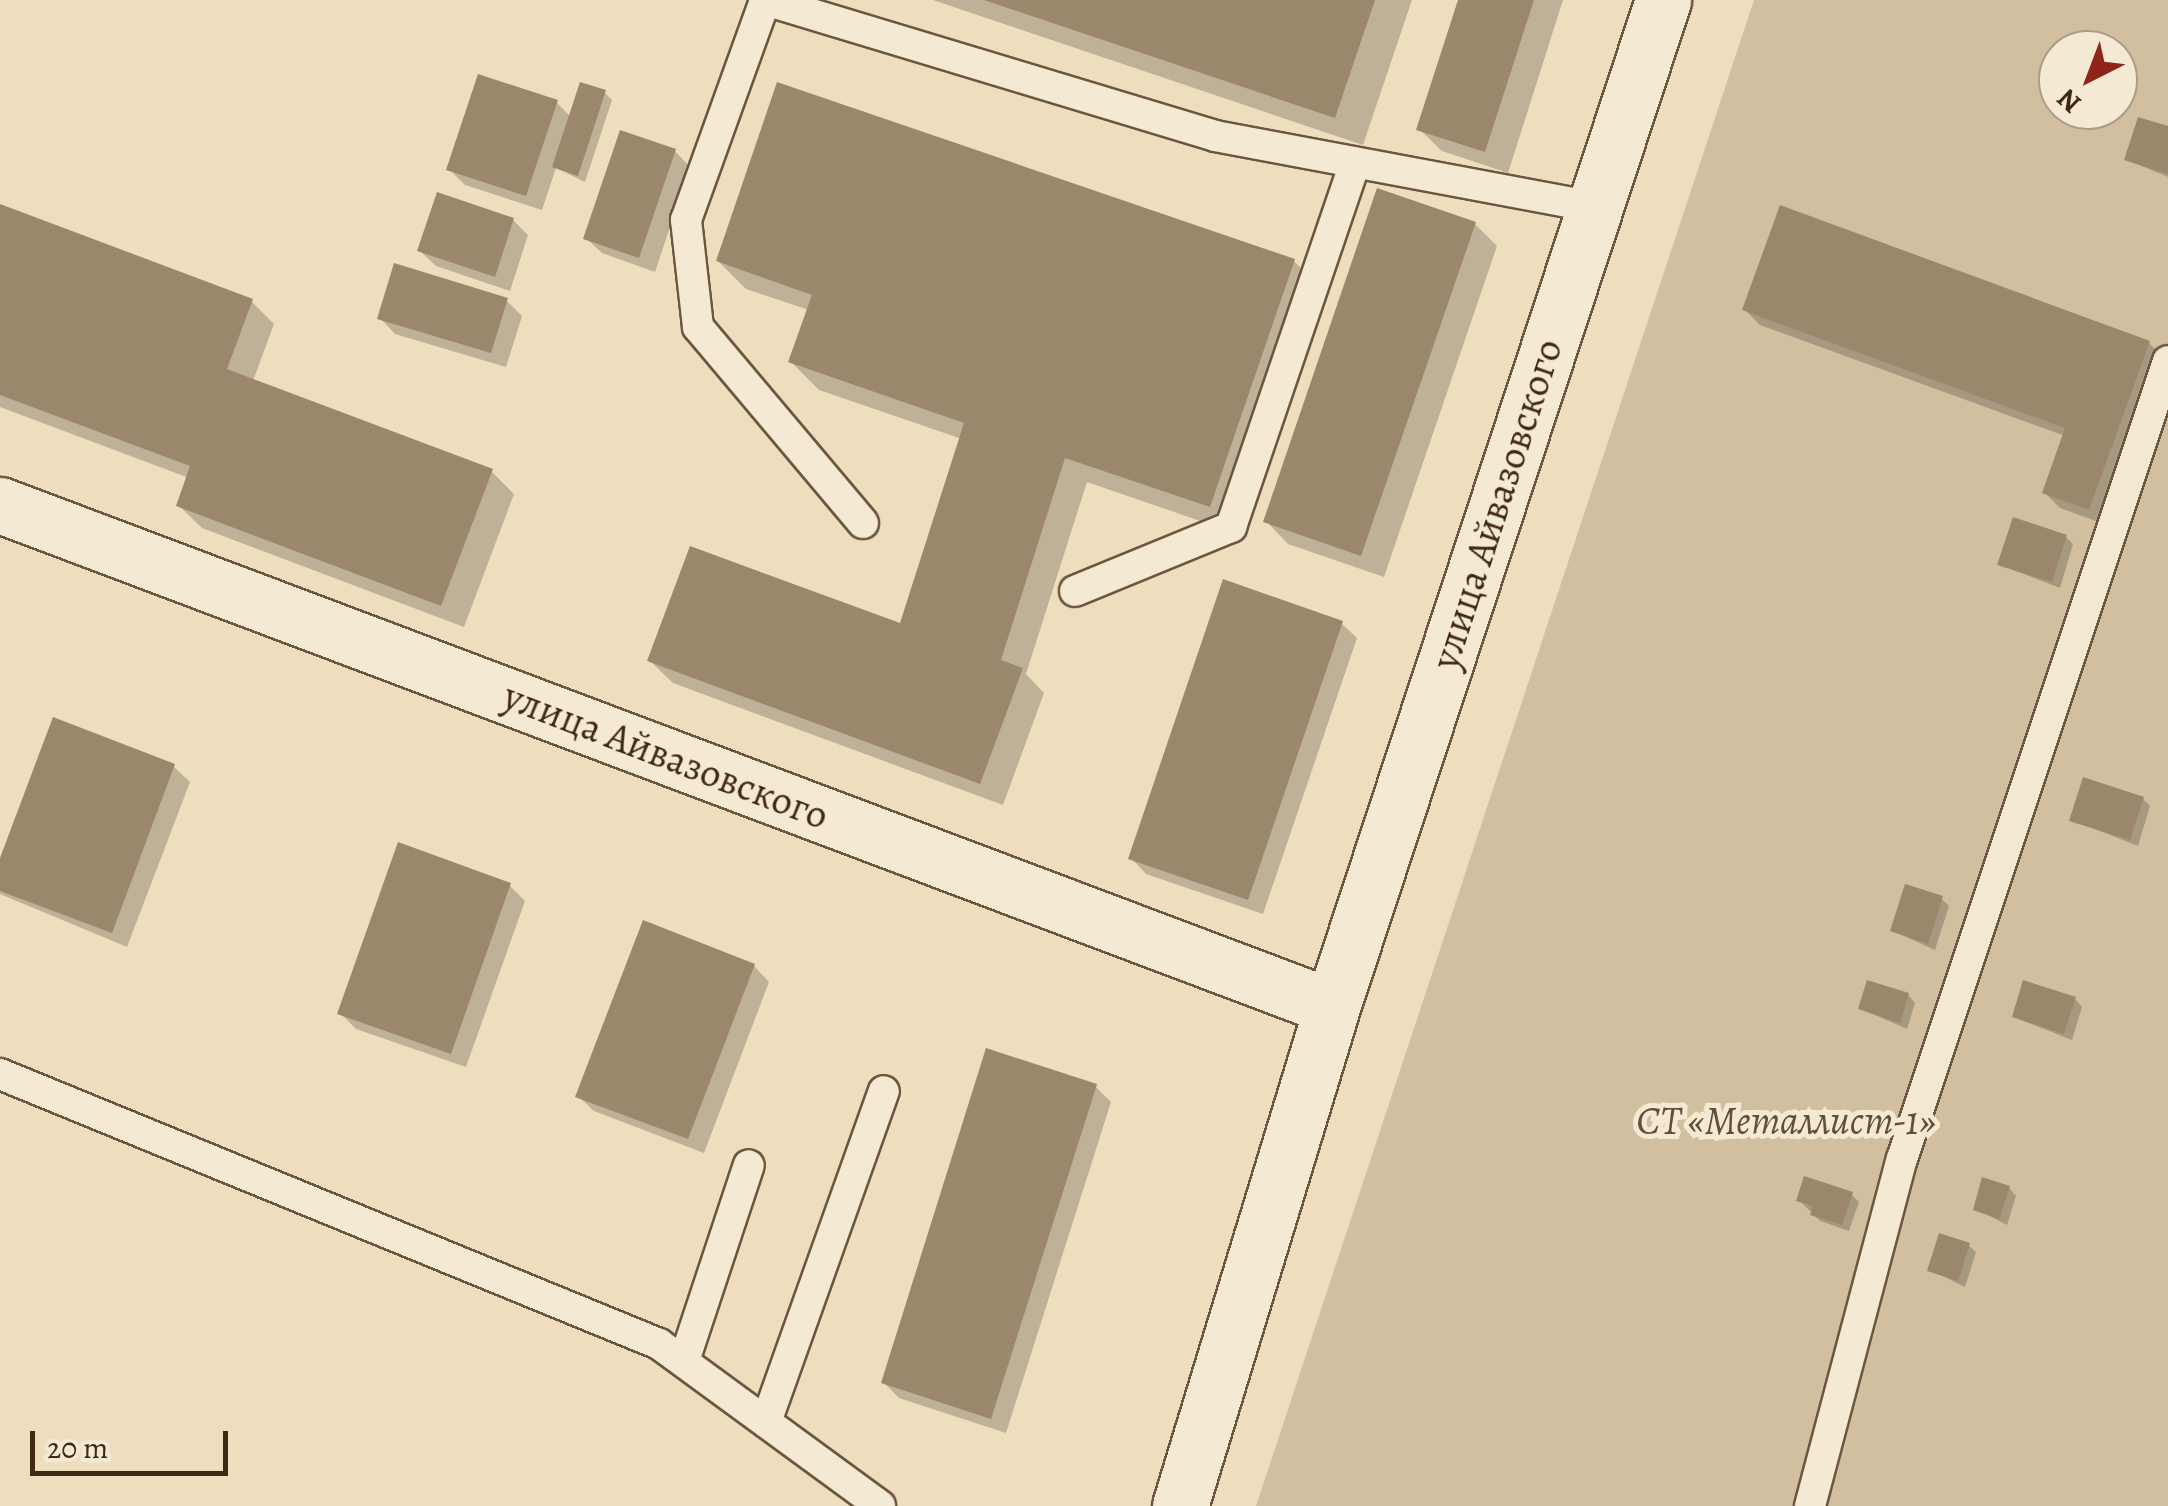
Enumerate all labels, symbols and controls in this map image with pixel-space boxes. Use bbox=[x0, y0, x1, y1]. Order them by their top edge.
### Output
north arrow bbox=[2038, 30, 2138, 130]
text: N bbox=[2049, 80, 2090, 122]
street label: улица Айвазовского bbox=[1421, 333, 1573, 675]
street label: улица Айвазовского bbox=[497, 672, 835, 840]
park label: СТ «Металлист-1» bbox=[1636, 1097, 1936, 1145]
scale bar bbox=[35, 1411, 232, 1473]
text: 20 m bbox=[47, 1428, 108, 1468]

